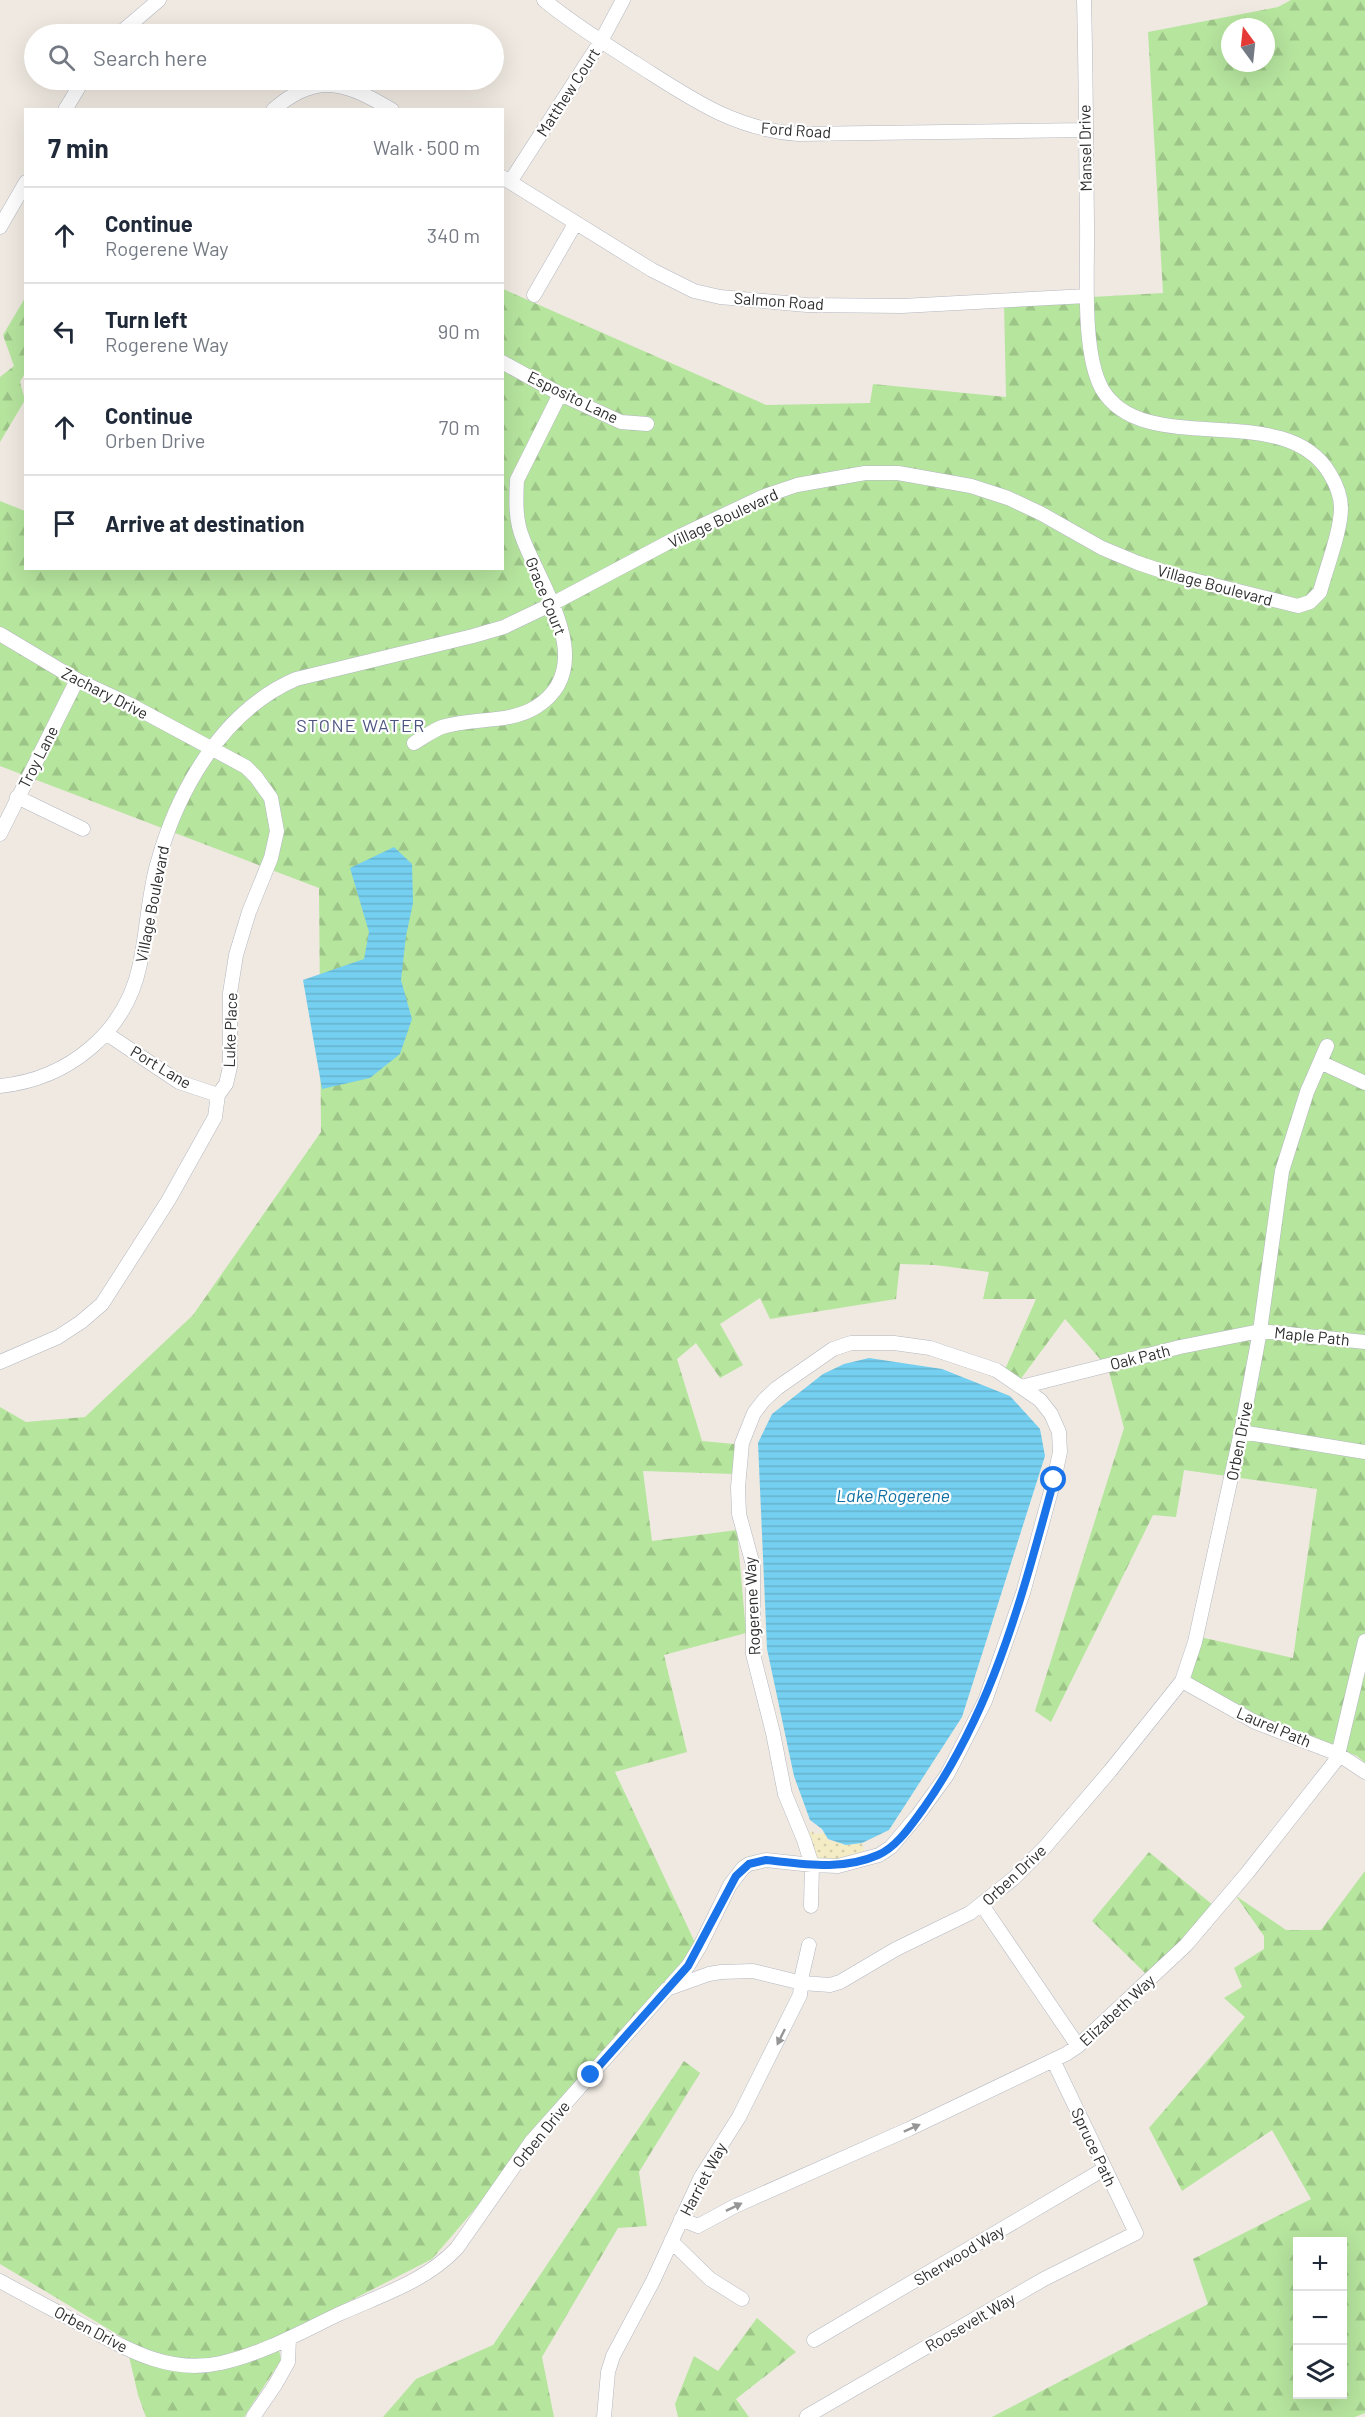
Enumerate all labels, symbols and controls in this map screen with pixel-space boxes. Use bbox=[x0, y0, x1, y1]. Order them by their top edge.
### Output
north arrow bbox=[1221, 18, 1275, 72]
search box bbox=[24, 24, 504, 90]
icon: search bbox=[45, 41, 78, 74]
text: Search here bbox=[93, 44, 207, 70]
street label: Matthew Court bbox=[532, 44, 603, 140]
street label: Mansel Drive bbox=[1074, 104, 1095, 192]
street label: Ford Road bbox=[760, 118, 832, 141]
text: 7 min bbox=[48, 132, 109, 163]
text: Walk · 500 m bbox=[373, 135, 480, 159]
text: Continue bbox=[105, 210, 193, 236]
icon: ahead bbox=[48, 219, 81, 252]
text: 340 m bbox=[427, 223, 480, 247]
text: Rogerene Way bbox=[105, 236, 229, 260]
street label: Salmon Road bbox=[733, 288, 825, 313]
text: Turn left bbox=[105, 306, 188, 332]
icon: left bbox=[48, 315, 81, 348]
text: 90 m bbox=[438, 319, 480, 343]
text: Rogerene Way bbox=[105, 332, 229, 356]
street label: Esposito Lane bbox=[525, 366, 622, 427]
text: Continue bbox=[105, 402, 193, 428]
icon: ahead bbox=[48, 411, 81, 444]
text: 70 m bbox=[439, 415, 480, 439]
text: Orben Drive bbox=[105, 428, 206, 452]
street label: Village Boulevard bbox=[665, 484, 781, 551]
icon: arrive bbox=[48, 507, 81, 540]
text: Arrive at destination bbox=[105, 510, 304, 536]
street label: Grace Court bbox=[522, 554, 571, 638]
street label: Village Boulevard bbox=[1155, 560, 1275, 609]
street label: Zachary Drive bbox=[59, 663, 152, 722]
district label: STONE WATER bbox=[296, 714, 426, 736]
street label: Troy Lane bbox=[14, 722, 61, 791]
street label: Village Boulevard bbox=[131, 844, 172, 964]
street label: Luke Place bbox=[219, 992, 240, 1068]
street label: Port Lane bbox=[128, 1041, 195, 1092]
street label: Maple Path bbox=[1273, 1322, 1351, 1349]
street label: Oak Path bbox=[1108, 1340, 1172, 1373]
street label: Orben Drive bbox=[1222, 1400, 1256, 1482]
route start bbox=[1040, 1466, 1066, 1492]
water label: Lake Rogerene bbox=[836, 1484, 950, 1506]
street label: Rogerene Way bbox=[739, 1556, 764, 1656]
street label: Laurel Path bbox=[1234, 1702, 1314, 1751]
street label: Orben Drive bbox=[978, 1840, 1050, 1909]
street label: Elizabeth Way bbox=[1075, 1969, 1159, 2049]
one-way arrow bbox=[776, 2028, 785, 2045]
route end bbox=[577, 2061, 603, 2087]
street label: Orben Drive bbox=[508, 2096, 573, 2171]
street label: Spruce Path bbox=[1068, 2104, 1121, 2189]
one-way arrow bbox=[903, 2123, 920, 2132]
street label: Harriet Way bbox=[675, 2138, 730, 2219]
one-way arrow bbox=[725, 2203, 742, 2212]
street label: Sherwood Way bbox=[910, 2220, 1008, 2289]
map controls bbox=[1293, 2237, 1347, 2399]
button: + bbox=[1293, 2237, 1347, 2291]
street label: Roosevelt Way bbox=[921, 2288, 1019, 2355]
button: − bbox=[1293, 2291, 1347, 2345]
street label: Orben Drive bbox=[51, 2301, 131, 2356]
button: layers bbox=[1293, 2345, 1347, 2399]

